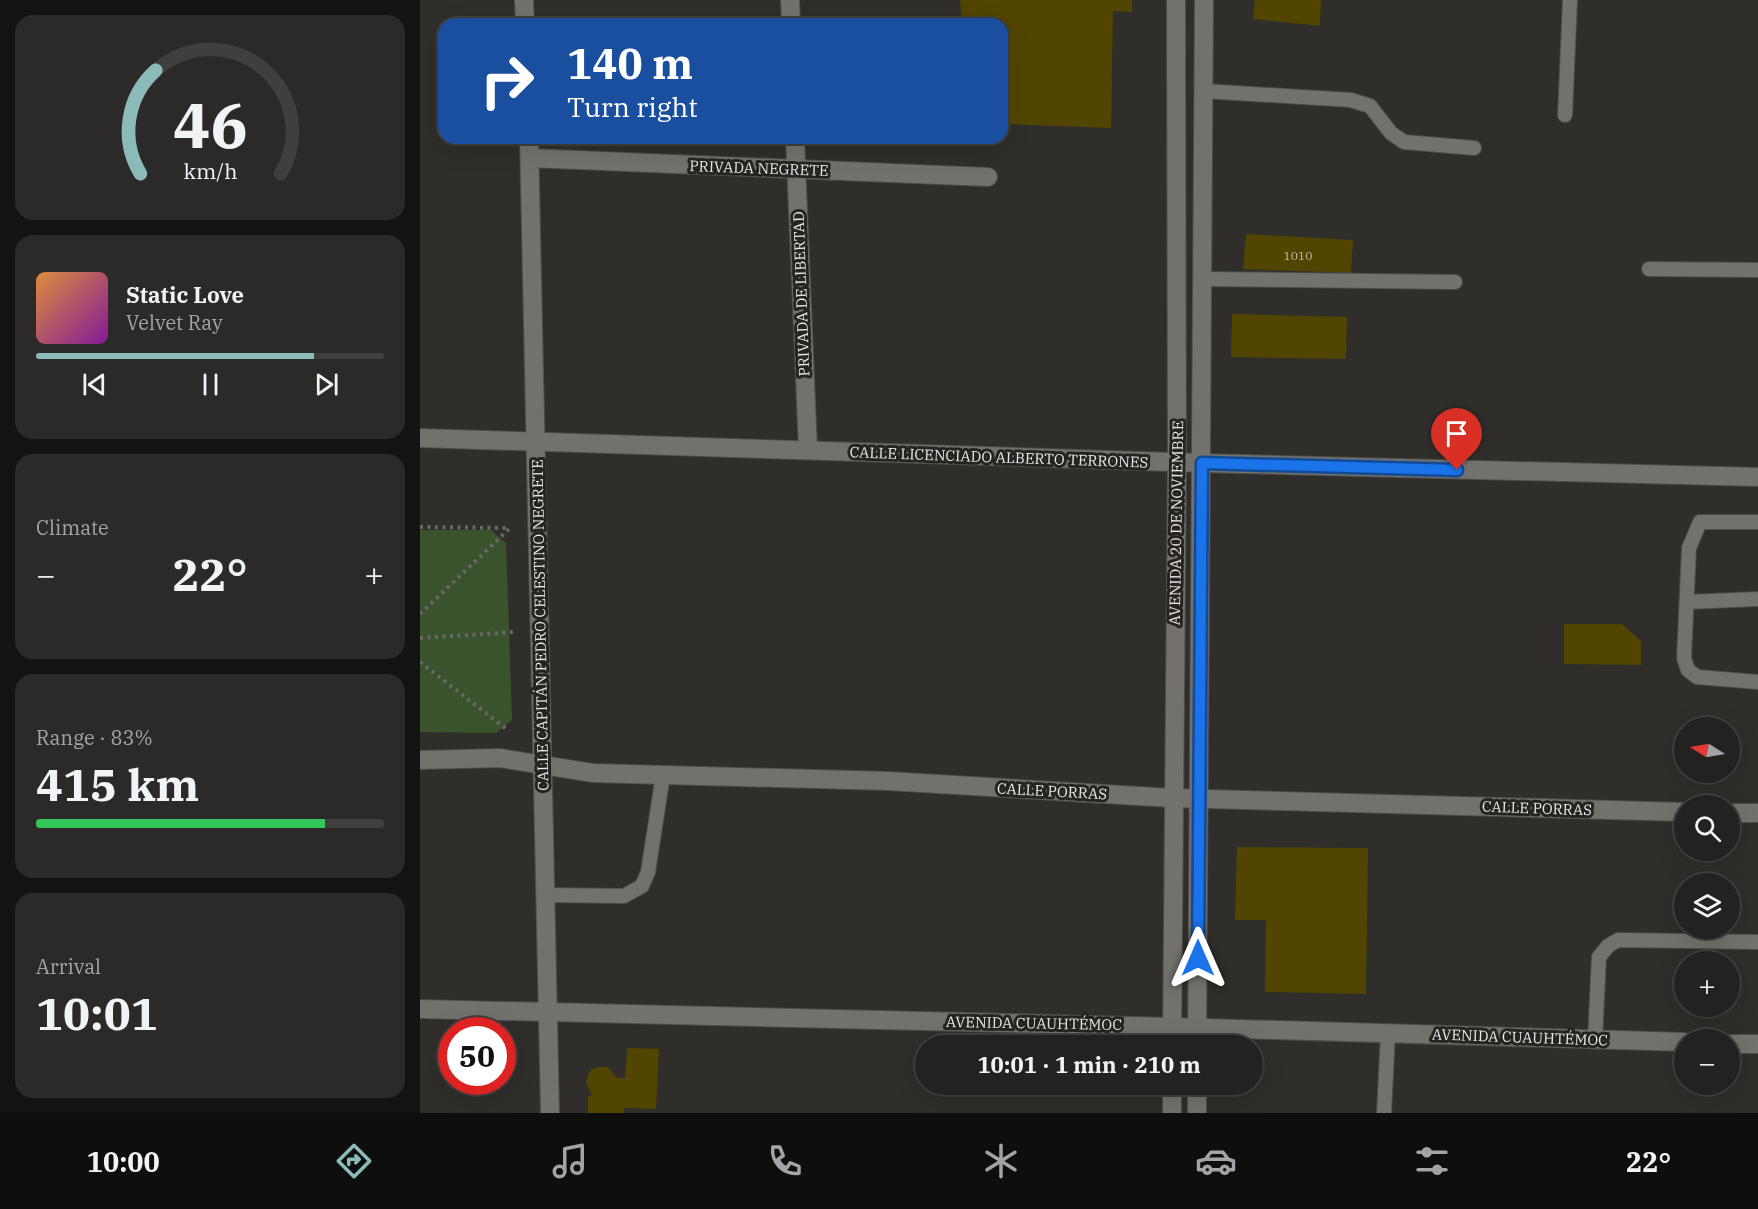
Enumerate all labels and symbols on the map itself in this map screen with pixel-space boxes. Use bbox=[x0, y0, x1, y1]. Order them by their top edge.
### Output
street label: PRIVADA NEGRETE bbox=[689, 156, 829, 180]
street label: PRIVADA DE LIBERTAD bbox=[789, 211, 813, 377]
house number: 1010 bbox=[1284, 248, 1312, 263]
pin bbox=[1431, 408, 1482, 470]
street label: AVENIDA 20 DE NOVIEMBRE bbox=[1165, 420, 1187, 626]
street label: CALLE LICENCIADO ALBERTO TERRONES bbox=[849, 442, 1149, 472]
street label: CALLE CAPITÁN PEDRO CELESTINO NEGRETE bbox=[528, 459, 552, 791]
north arrow bbox=[1674, 717, 1740, 783]
street label: CALLE PORRAS bbox=[996, 779, 1108, 803]
street label: CALLE PORRAS bbox=[1482, 797, 1592, 819]
position arrow bbox=[1166, 926, 1230, 990]
street label: AVENIDA CUAUHTÉMOC bbox=[946, 1012, 1122, 1034]
speed limit sign: 50 bbox=[438, 1017, 516, 1095]
street label: AVENIDA CUAUHTÉMOC bbox=[1432, 1024, 1608, 1050]

